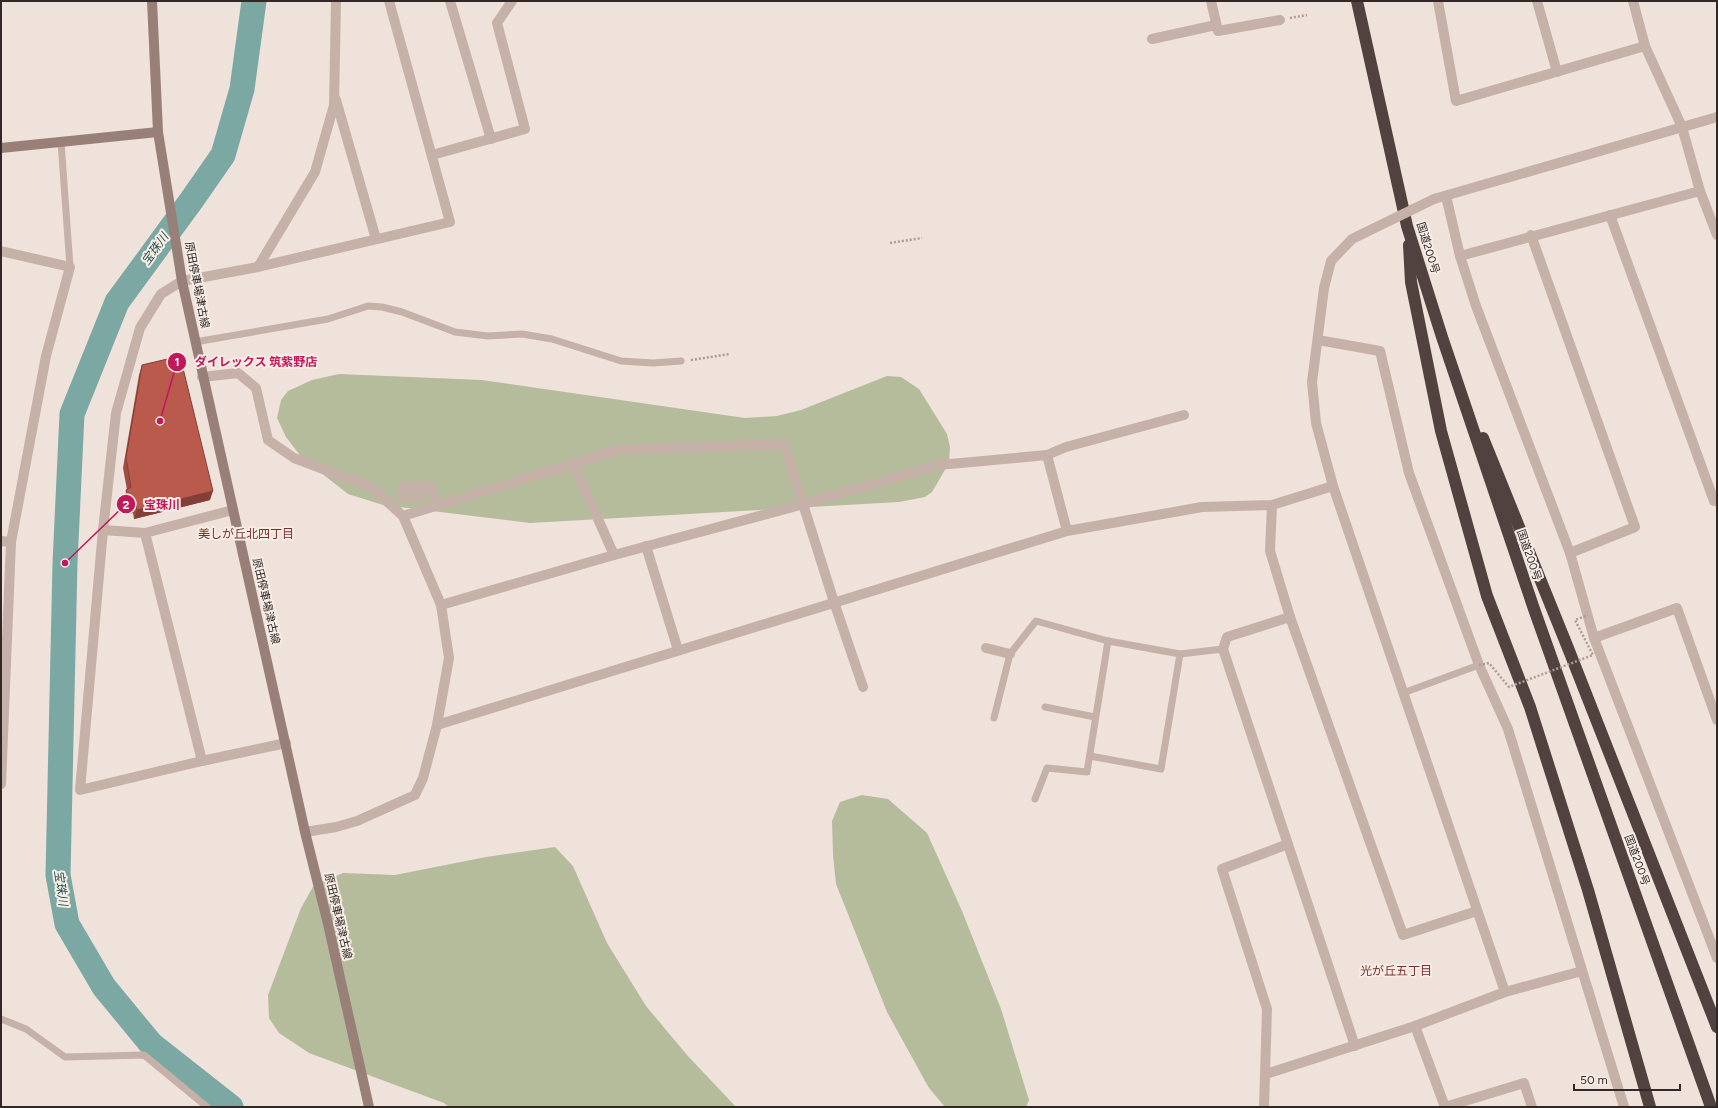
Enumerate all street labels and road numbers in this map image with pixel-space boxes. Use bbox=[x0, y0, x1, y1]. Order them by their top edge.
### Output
street label: 国道200号 bbox=[1414, 221, 1442, 275]
street label: 原田停車場津古線 bbox=[182, 241, 212, 329]
street label: 国道200号 bbox=[1514, 528, 1544, 582]
street label: 原田停車場津古線 bbox=[250, 557, 282, 645]
street label: 国道200号 bbox=[1622, 833, 1652, 887]
street label: 原田停車場津古線 bbox=[322, 872, 354, 960]

